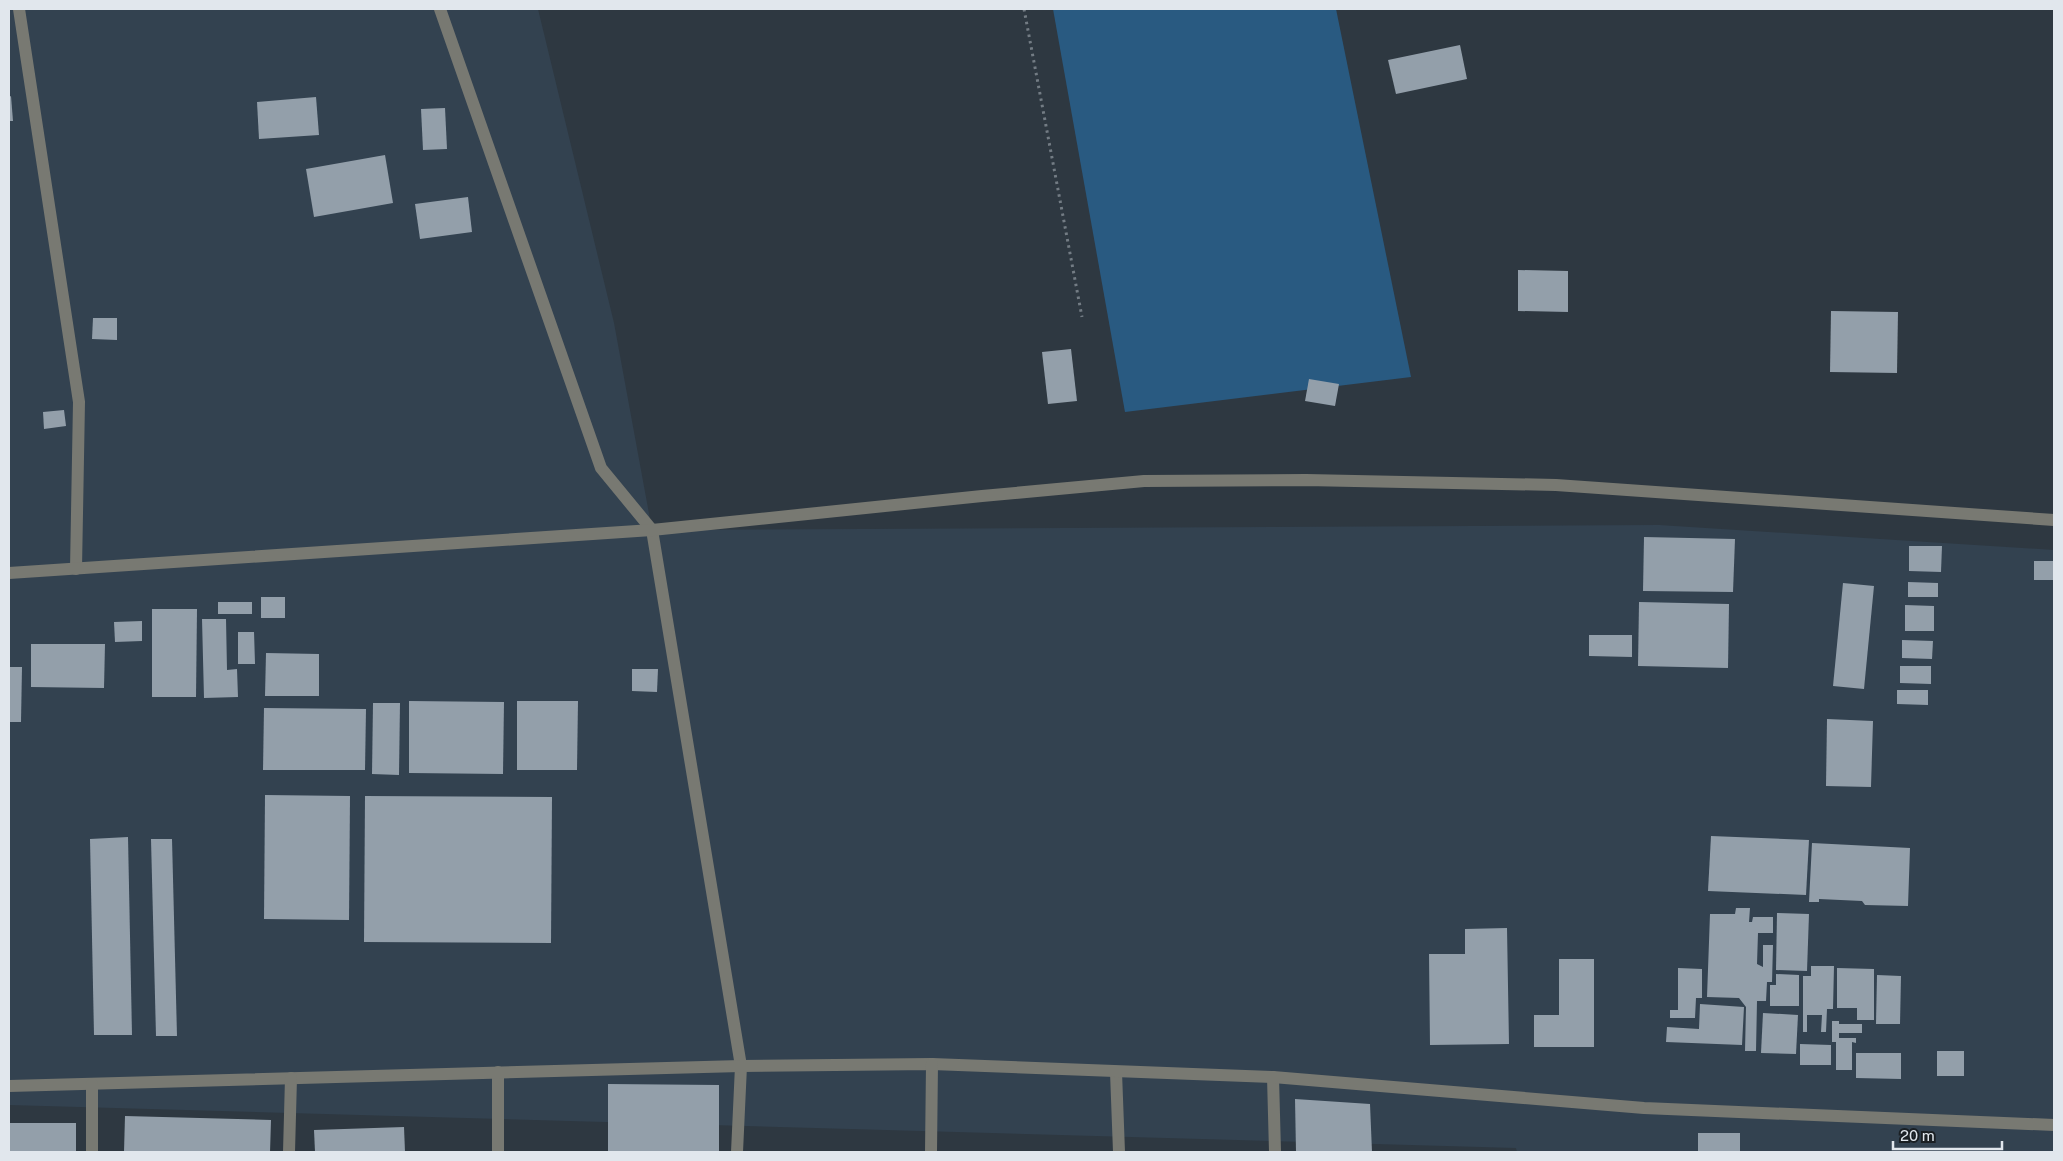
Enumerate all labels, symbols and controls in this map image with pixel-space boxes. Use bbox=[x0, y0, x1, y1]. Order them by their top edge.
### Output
scale bar bbox=[1893, 1118, 2002, 1150]
text: 20 m bbox=[1900, 1127, 1935, 1144]

